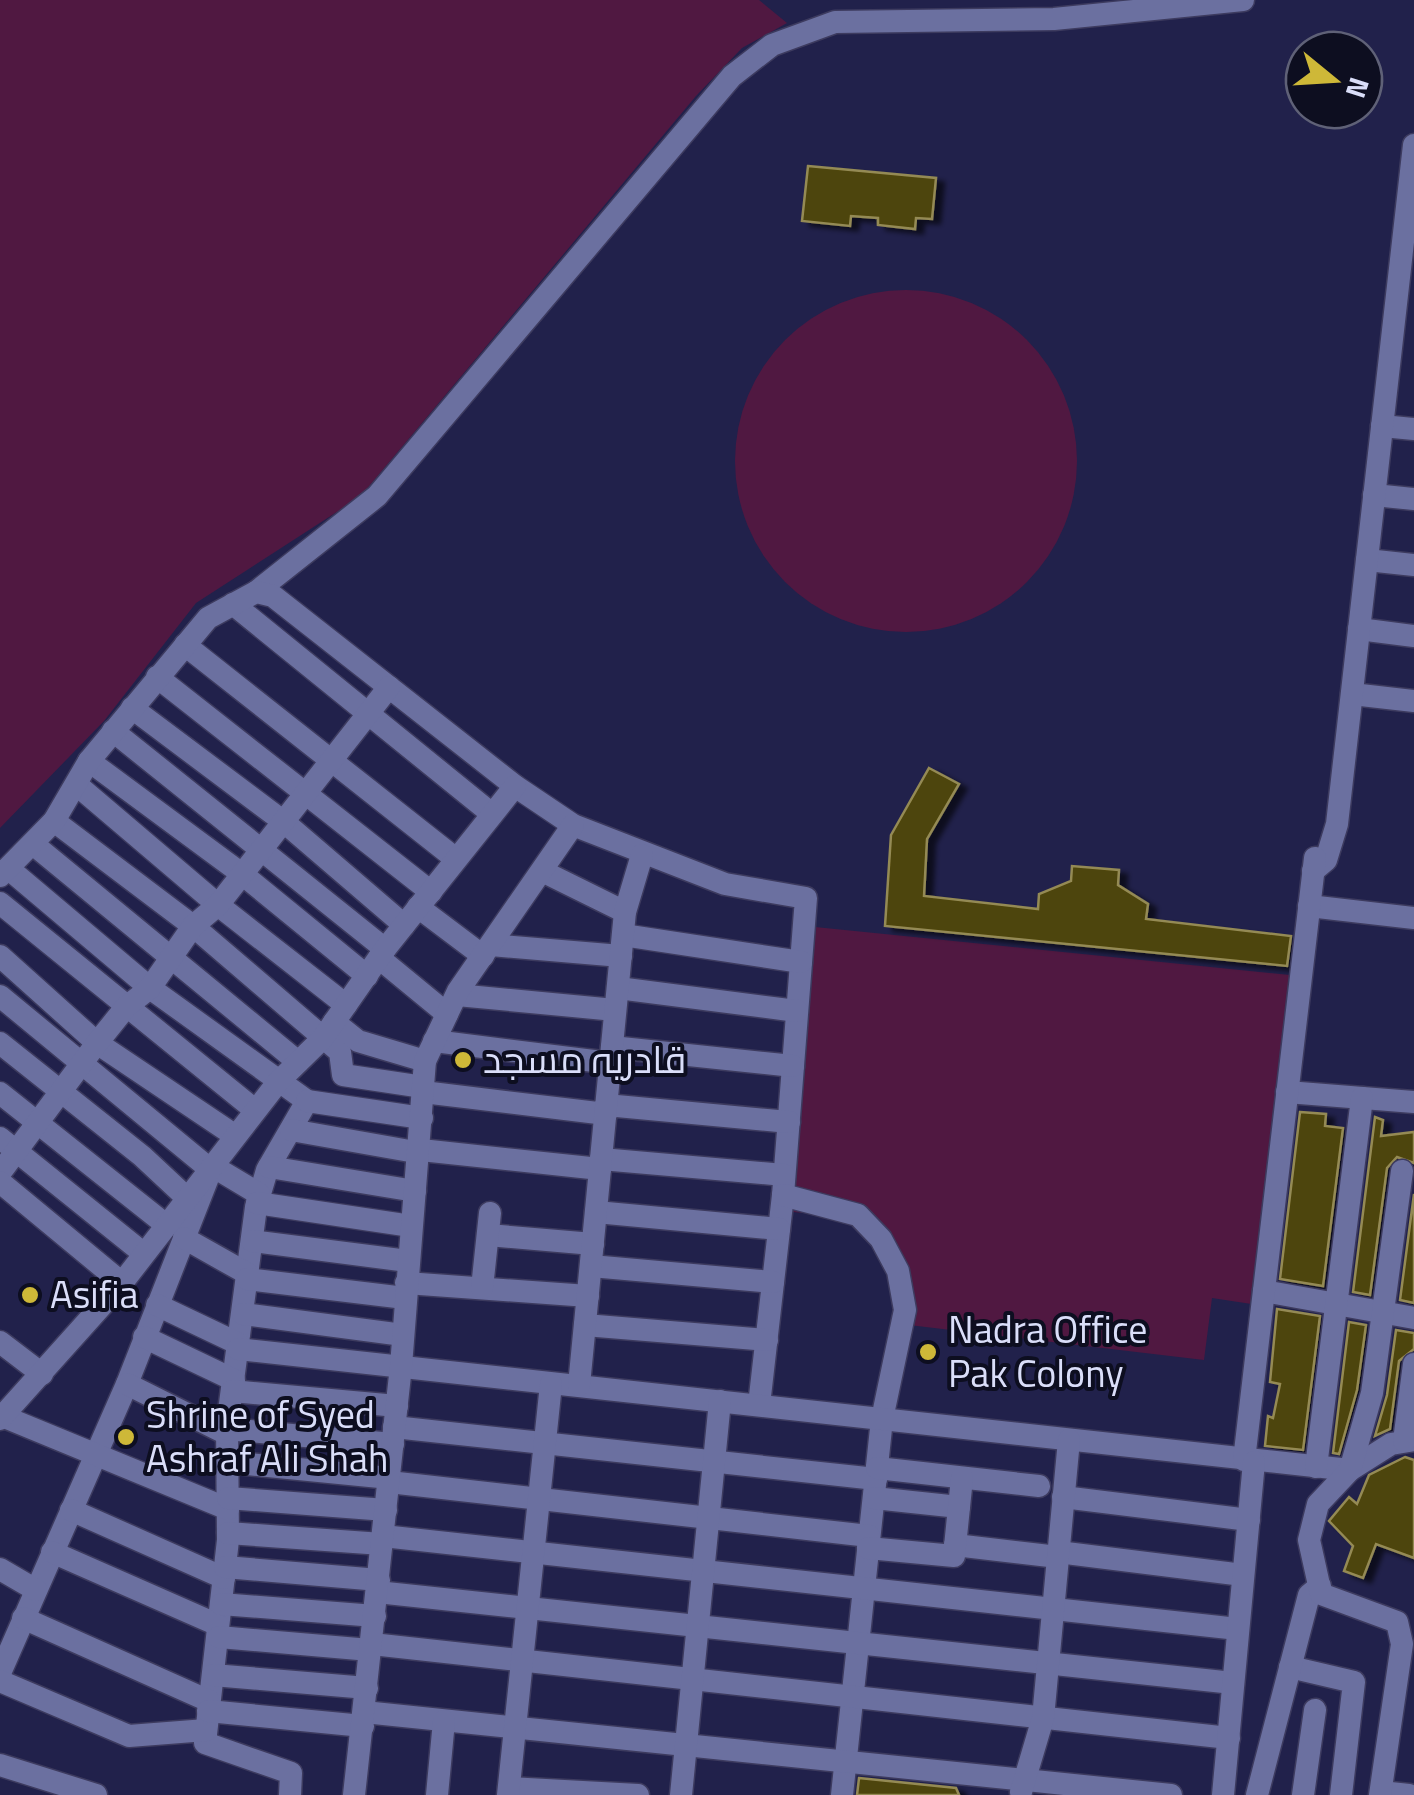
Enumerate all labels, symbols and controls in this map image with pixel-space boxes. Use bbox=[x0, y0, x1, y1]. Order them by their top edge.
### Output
north arrow bbox=[1284, 30, 1384, 130]
text: N bbox=[1335, 72, 1382, 104]
place label: قادریہ مسجد bbox=[483, 1030, 686, 1088]
marker: قادریہ مسجد bbox=[452, 1049, 474, 1071]
place label: Asifia bbox=[50, 1265, 139, 1323]
marker: Asifia bbox=[19, 1284, 41, 1306]
place label: Nadra Office Pak Colony bbox=[948, 1300, 1147, 1402]
marker: Nadra Office Pak Colony bbox=[917, 1341, 939, 1363]
place label: Shrine of Syed Ashraf Ali Shah bbox=[146, 1385, 388, 1487]
marker: Shrine of Syed Ashraf Ali Shah bbox=[115, 1426, 137, 1448]

